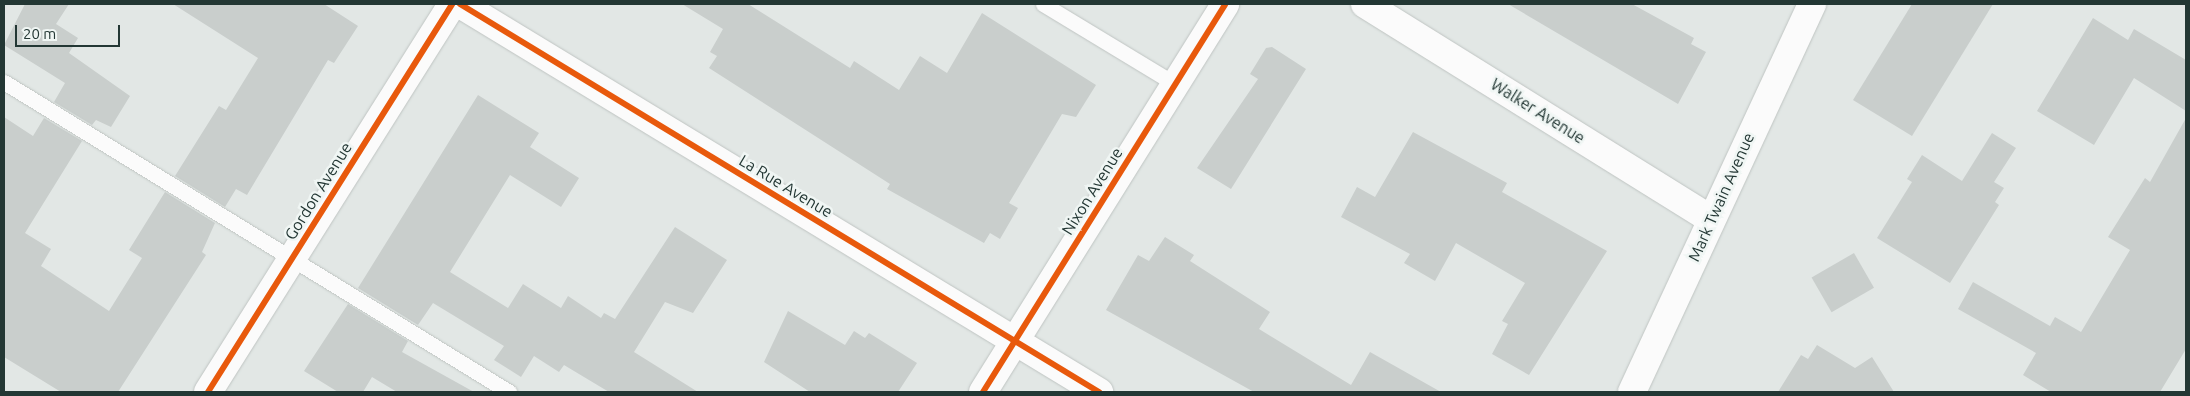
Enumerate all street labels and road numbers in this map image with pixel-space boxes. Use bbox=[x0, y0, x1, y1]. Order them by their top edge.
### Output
street label: Walker Avenue bbox=[1487, 74, 1589, 148]
street label: Mark Twain Avenue bbox=[1684, 130, 1758, 264]
street label: Gordon Avenue bbox=[280, 139, 356, 243]
street label: Nixon Avenue bbox=[1058, 144, 1126, 238]
street label: La Rue Avenue bbox=[736, 151, 836, 221]

